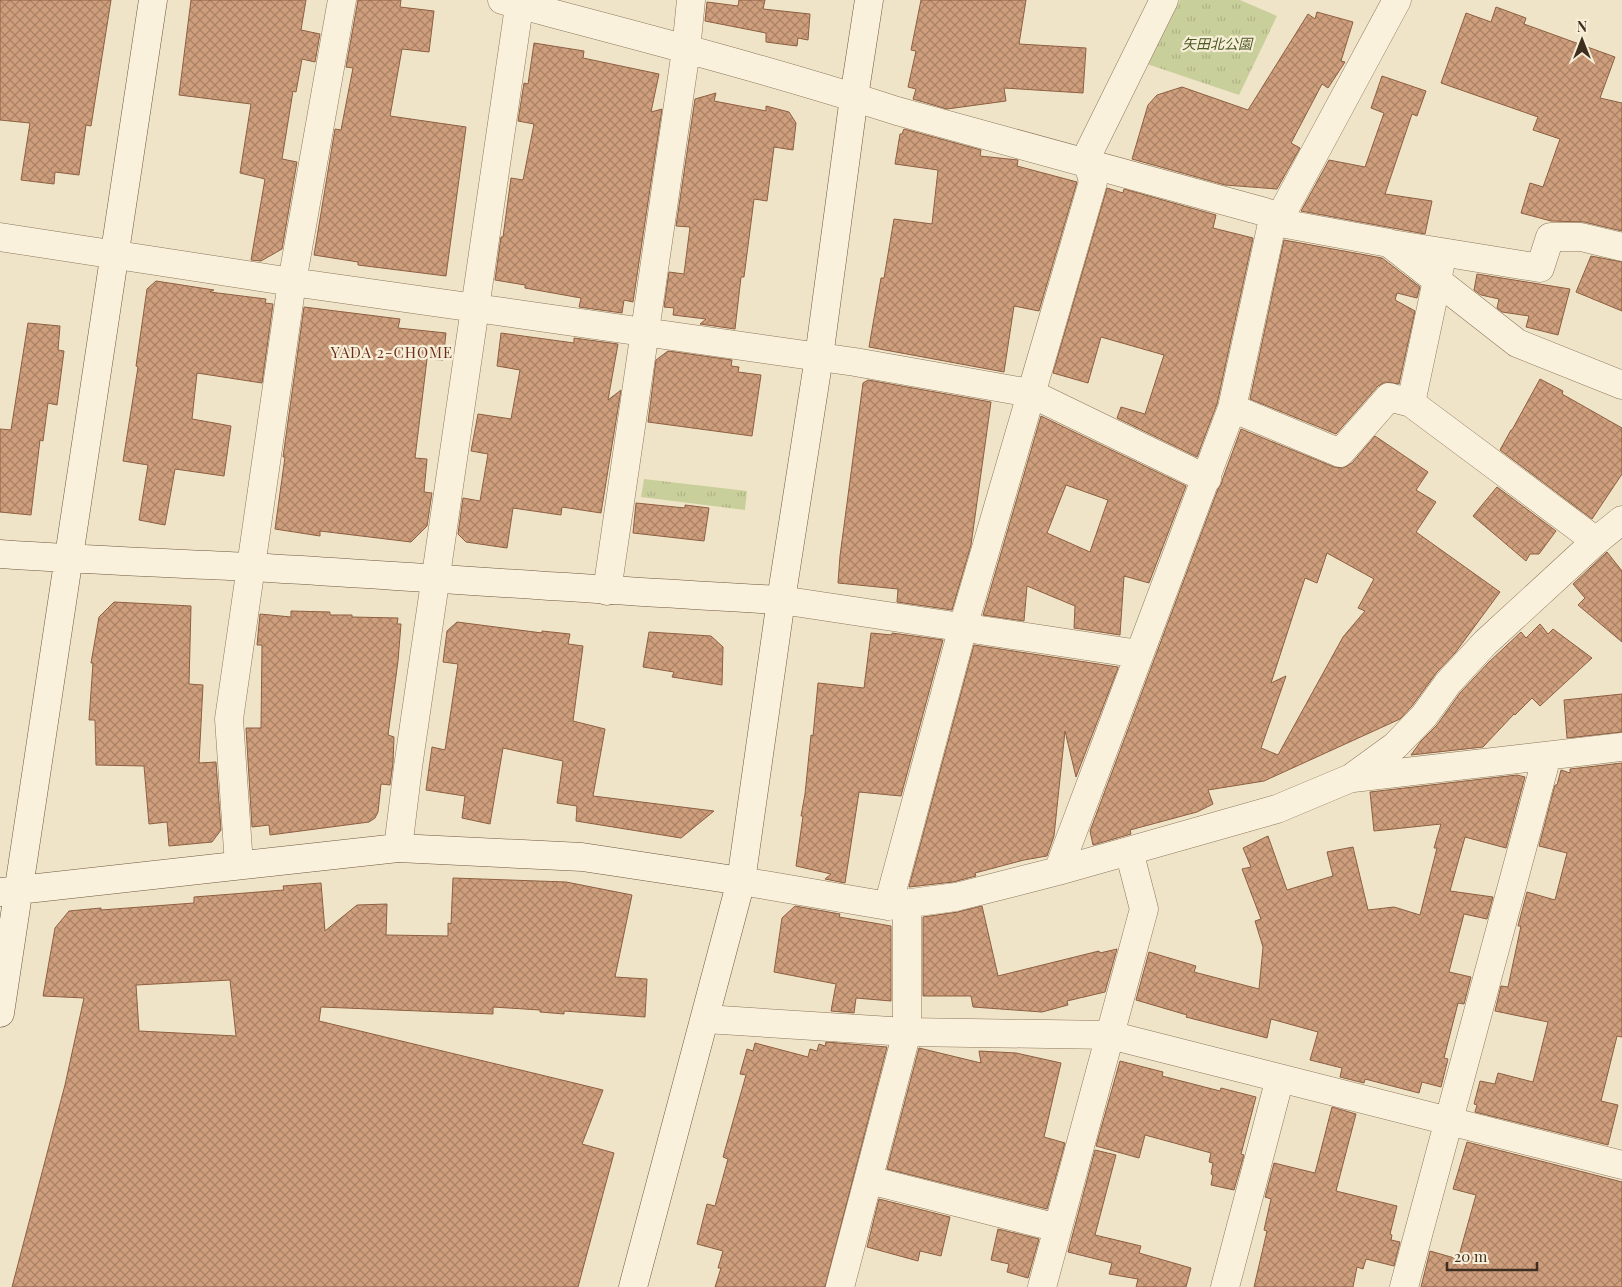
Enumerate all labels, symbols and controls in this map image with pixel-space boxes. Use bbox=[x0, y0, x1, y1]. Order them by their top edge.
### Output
north arrow bbox=[1557, 15, 1607, 65]
text: N bbox=[1577, 17, 1587, 36]
park label: 矢田北公園 bbox=[1182, 34, 1254, 53]
district label: YADA 2-CHOME bbox=[330, 342, 453, 362]
scale bar bbox=[1447, 1240, 1537, 1272]
text: 20 m bbox=[1454, 1246, 1488, 1266]

